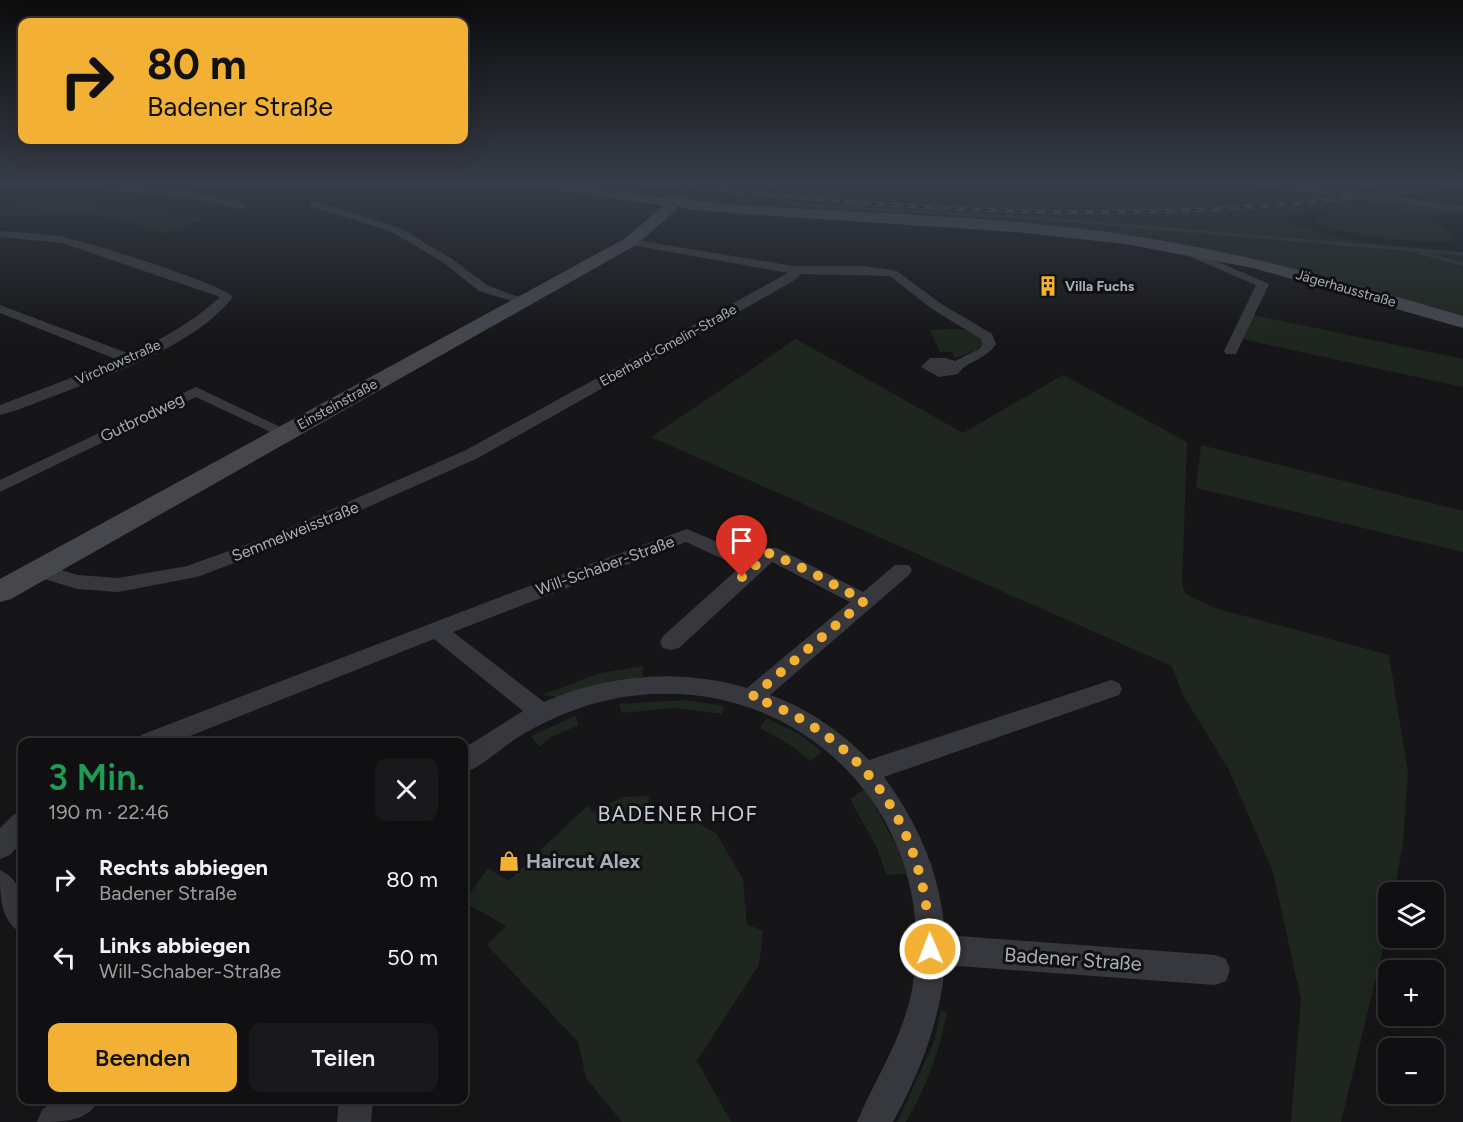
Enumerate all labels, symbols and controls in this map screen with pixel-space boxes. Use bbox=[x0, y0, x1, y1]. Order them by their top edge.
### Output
text: 80 m bbox=[147, 39, 247, 90]
icon: right bbox=[48, 42, 126, 120]
text: Badener Straße bbox=[147, 90, 333, 123]
street label: Jägerhausstraße bbox=[1294, 266, 1398, 311]
building icon: Villa Fuchs bbox=[1036, 274, 1060, 298]
place label: Villa Fuchs bbox=[1065, 278, 1135, 295]
street label: Eberhard-Gmelin-Straße bbox=[597, 300, 740, 390]
street label: Virchowstraße bbox=[73, 336, 164, 389]
street label: Einsteinstraße bbox=[294, 375, 381, 433]
street label: Gutbrodweg bbox=[97, 389, 187, 446]
street label: Semmelweisstraße bbox=[229, 497, 362, 566]
pin bbox=[716, 515, 767, 577]
icon: arrive bbox=[725, 524, 758, 557]
street label: Will-Schaber-Straße bbox=[533, 532, 677, 599]
text: 3 Min. bbox=[48, 756, 145, 799]
button: close bbox=[375, 758, 438, 821]
text: 190 m · 22:46 bbox=[48, 800, 168, 824]
district label: BADENER HOF bbox=[598, 801, 758, 826]
shop icon: Haircut Alex bbox=[497, 849, 521, 873]
place label: Haircut Alex bbox=[526, 849, 640, 873]
text: Rechts abbiegen bbox=[99, 854, 268, 881]
icon: right bbox=[48, 863, 81, 896]
text: 80 m bbox=[386, 866, 438, 893]
text: Badener Straße bbox=[99, 881, 237, 905]
map controls bbox=[1378, 882, 1444, 1104]
button: layers bbox=[1378, 882, 1444, 948]
position arrow bbox=[898, 917, 962, 981]
text: Links abbiegen bbox=[99, 932, 250, 959]
icon: left bbox=[48, 941, 81, 974]
street label: Badener Straße bbox=[1003, 942, 1143, 976]
text: 50 m bbox=[387, 944, 438, 971]
text: Will-Schaber-Straße bbox=[99, 959, 281, 983]
button: + bbox=[1378, 960, 1444, 1026]
button: Beenden bbox=[48, 1023, 237, 1092]
button: Teilen bbox=[249, 1023, 438, 1092]
button: − bbox=[1378, 1038, 1444, 1104]

